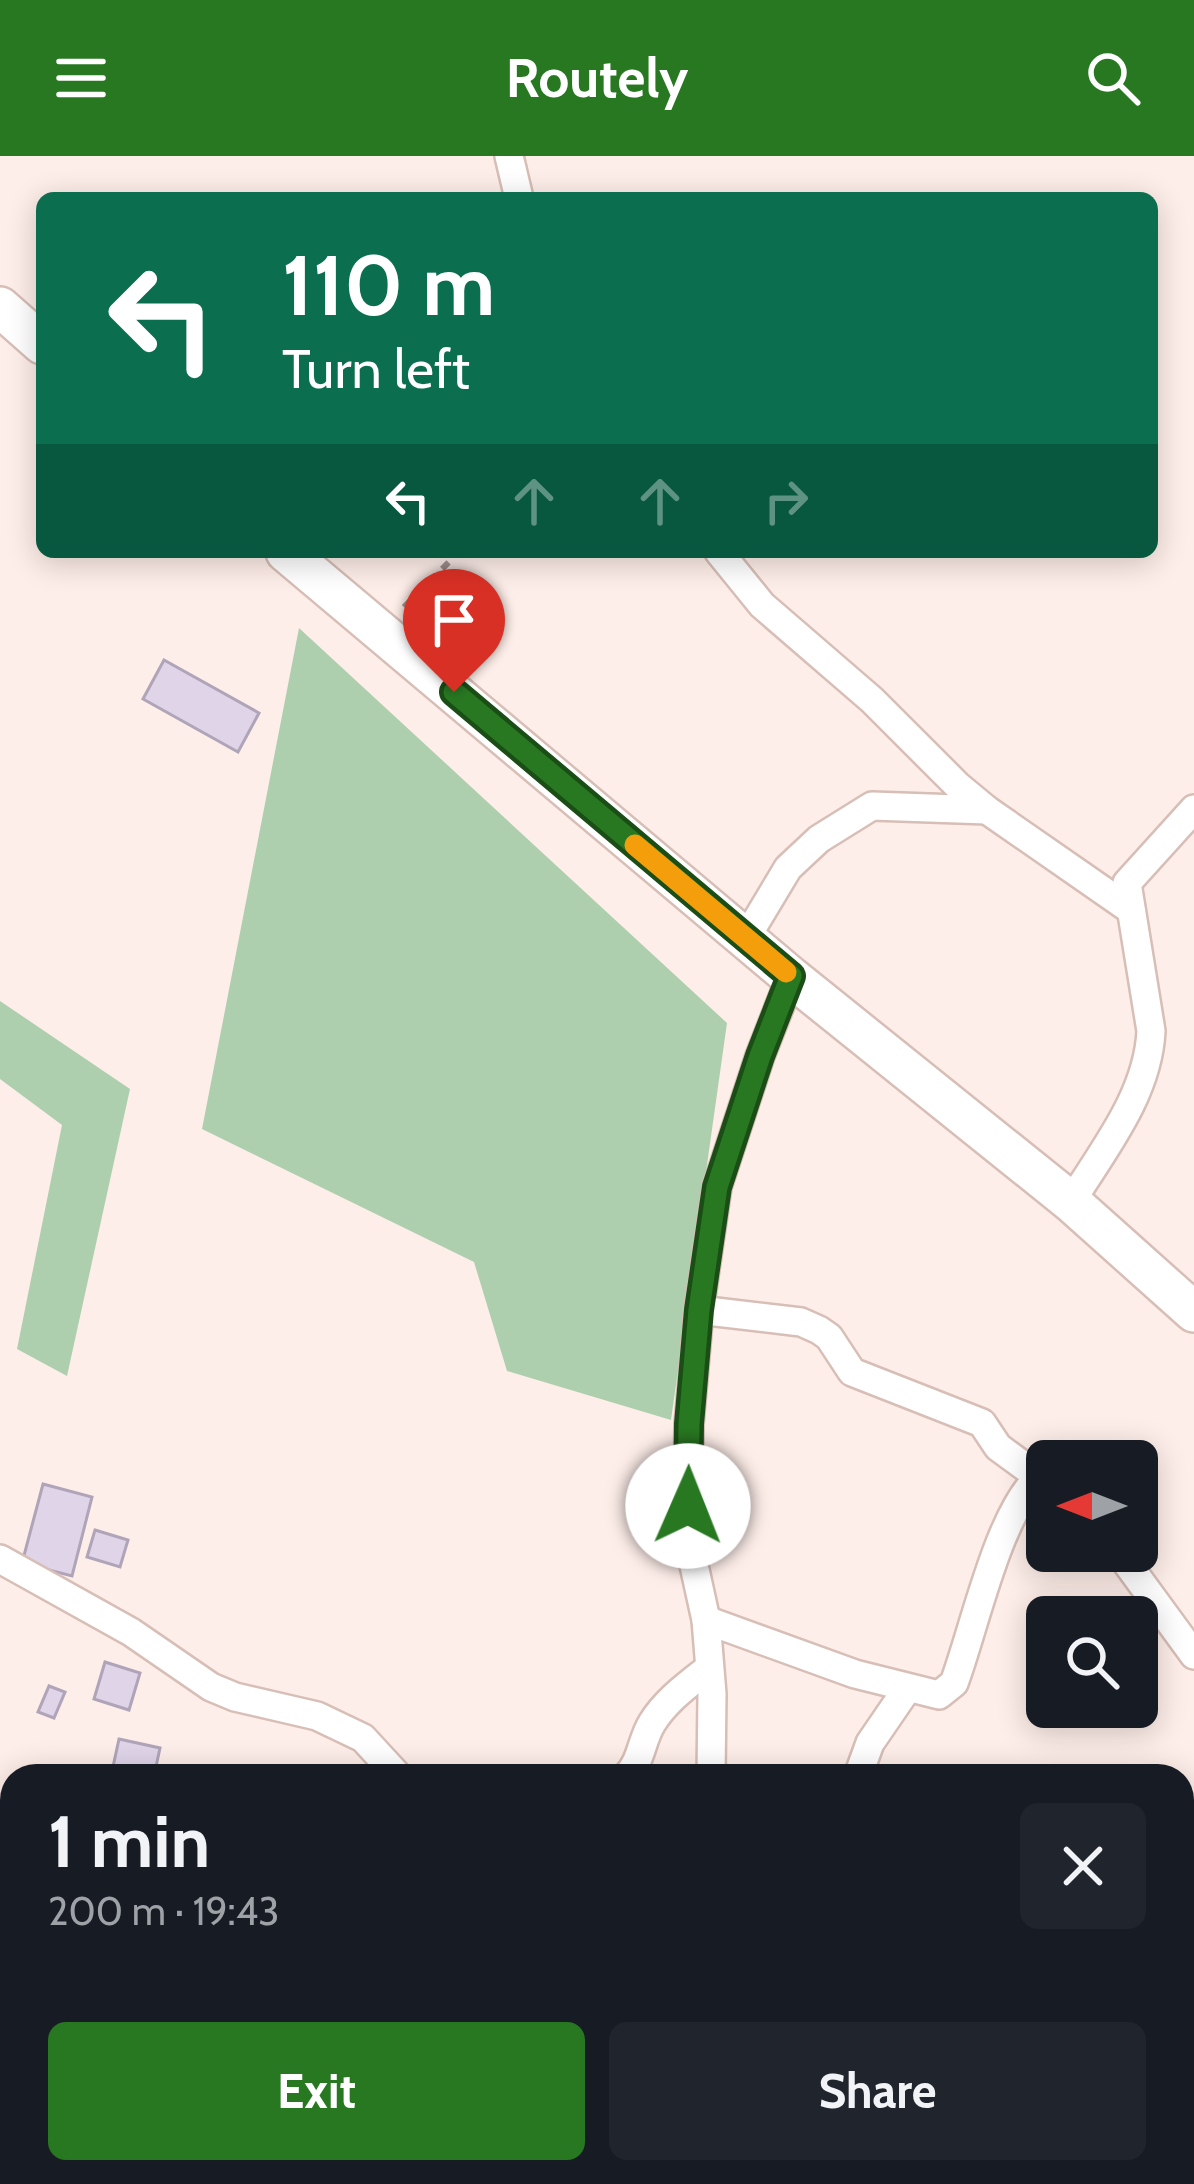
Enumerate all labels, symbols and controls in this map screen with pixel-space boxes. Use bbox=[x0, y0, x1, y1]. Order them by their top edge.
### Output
icon: menu bbox=[48, 45, 114, 111]
text: Routely bbox=[506, 45, 688, 111]
icon: search bbox=[1080, 45, 1146, 111]
text: 110 m bbox=[282, 234, 495, 336]
icon: left bbox=[84, 240, 240, 396]
text: Turn left bbox=[282, 336, 470, 402]
icon: left bbox=[375, 468, 441, 534]
icon: ahead bbox=[501, 468, 567, 534]
icon: ahead bbox=[627, 468, 693, 534]
icon: right bbox=[753, 468, 819, 534]
pin bbox=[403, 569, 505, 692]
icon: arrive bbox=[421, 587, 487, 653]
north arrow bbox=[1026, 1440, 1158, 1572]
map controls bbox=[1026, 1440, 1158, 1728]
position arrow bbox=[625, 1443, 751, 1569]
button: search bbox=[1026, 1596, 1158, 1728]
text: 1 min bbox=[48, 1798, 210, 1885]
button: close bbox=[1020, 1803, 1146, 1929]
text: 200 m · 19:43 bbox=[48, 1887, 279, 1935]
button: Exit bbox=[48, 2022, 585, 2160]
button: Share bbox=[609, 2022, 1146, 2160]

